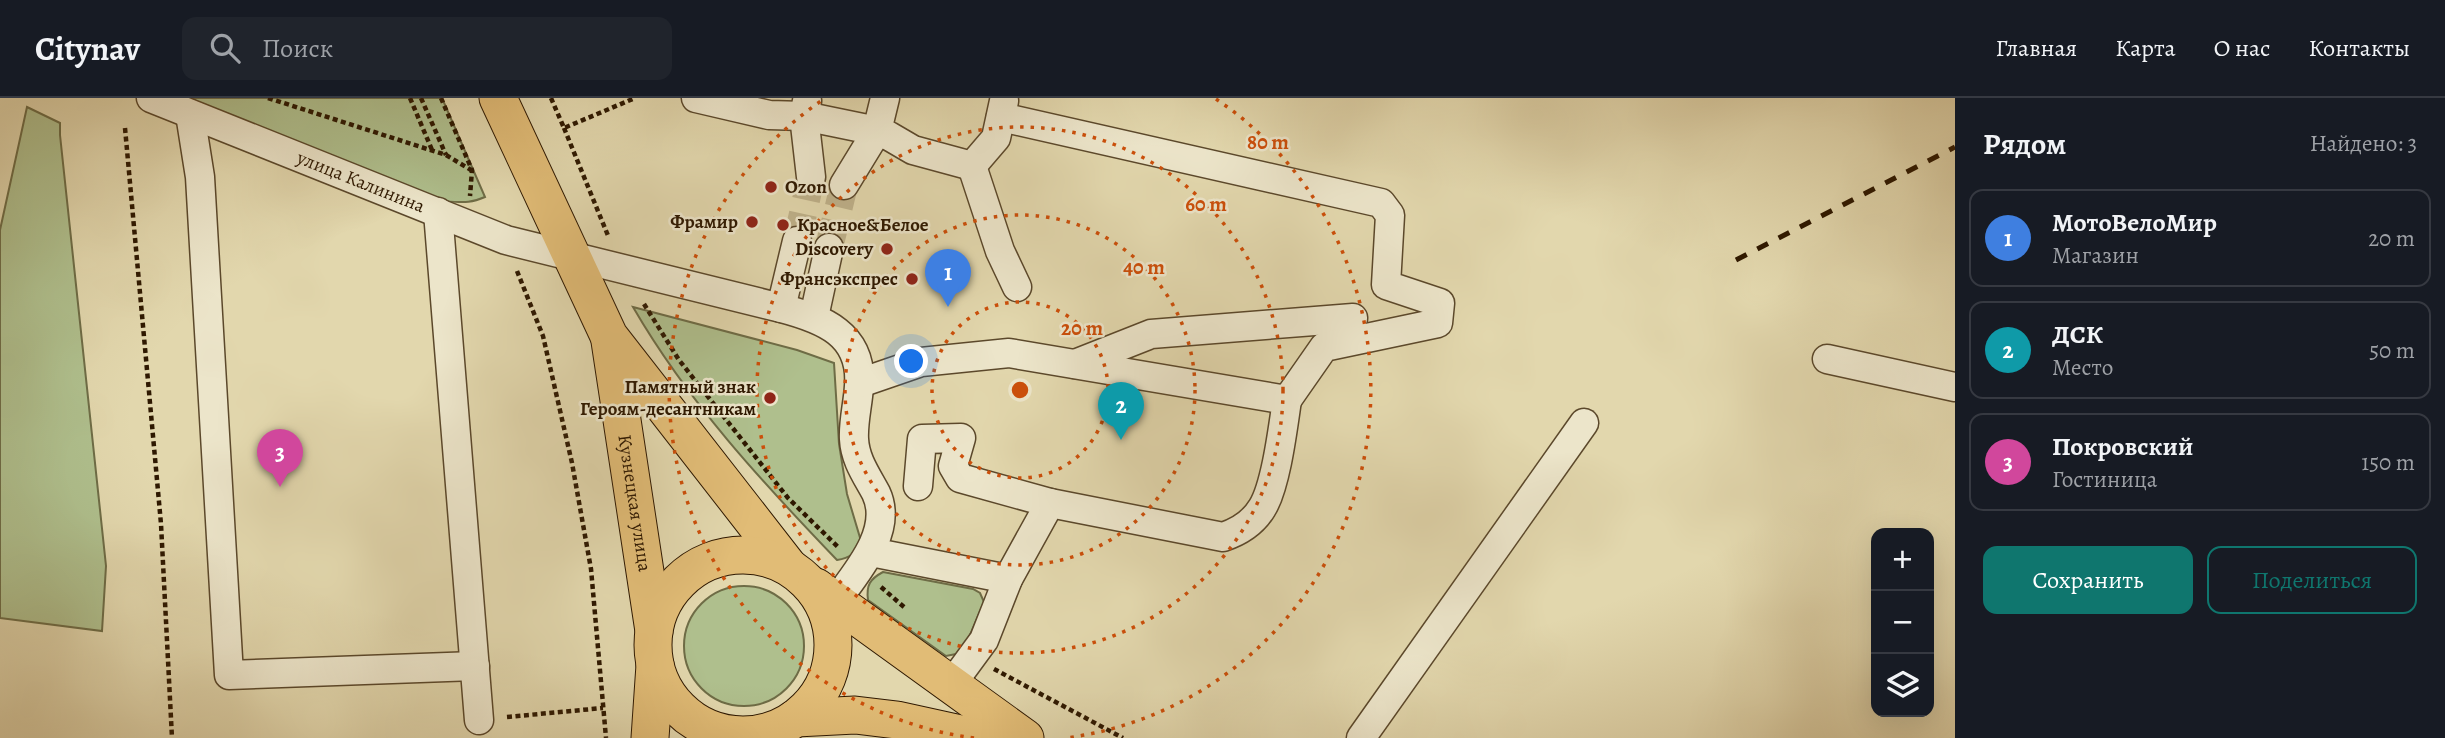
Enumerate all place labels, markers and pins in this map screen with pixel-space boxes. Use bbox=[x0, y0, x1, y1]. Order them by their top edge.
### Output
place label: Ozon bbox=[785, 174, 827, 200]
marker: Ozon bbox=[763, 179, 779, 195]
place label: Фрамир bbox=[670, 209, 738, 235]
place label: Красное&Белое bbox=[797, 212, 929, 238]
marker: Фрамир bbox=[744, 214, 760, 230]
marker: Красное&Белое bbox=[775, 217, 791, 233]
place label: Discovery bbox=[795, 236, 874, 262]
marker: Discovery bbox=[879, 241, 895, 257]
pin: 1 bbox=[925, 249, 971, 307]
place label: Франсэкспрес bbox=[780, 266, 898, 292]
marker: Франсэкспрес bbox=[904, 271, 920, 287]
place label: Памятный знак Героям-десантникам bbox=[580, 374, 756, 422]
centre of rings bbox=[1008, 378, 1032, 402]
pin: 2 bbox=[1098, 382, 1144, 440]
marker: Памятный знак Героям-десантникам bbox=[762, 390, 778, 406]
pin: 3 bbox=[257, 429, 303, 487]

